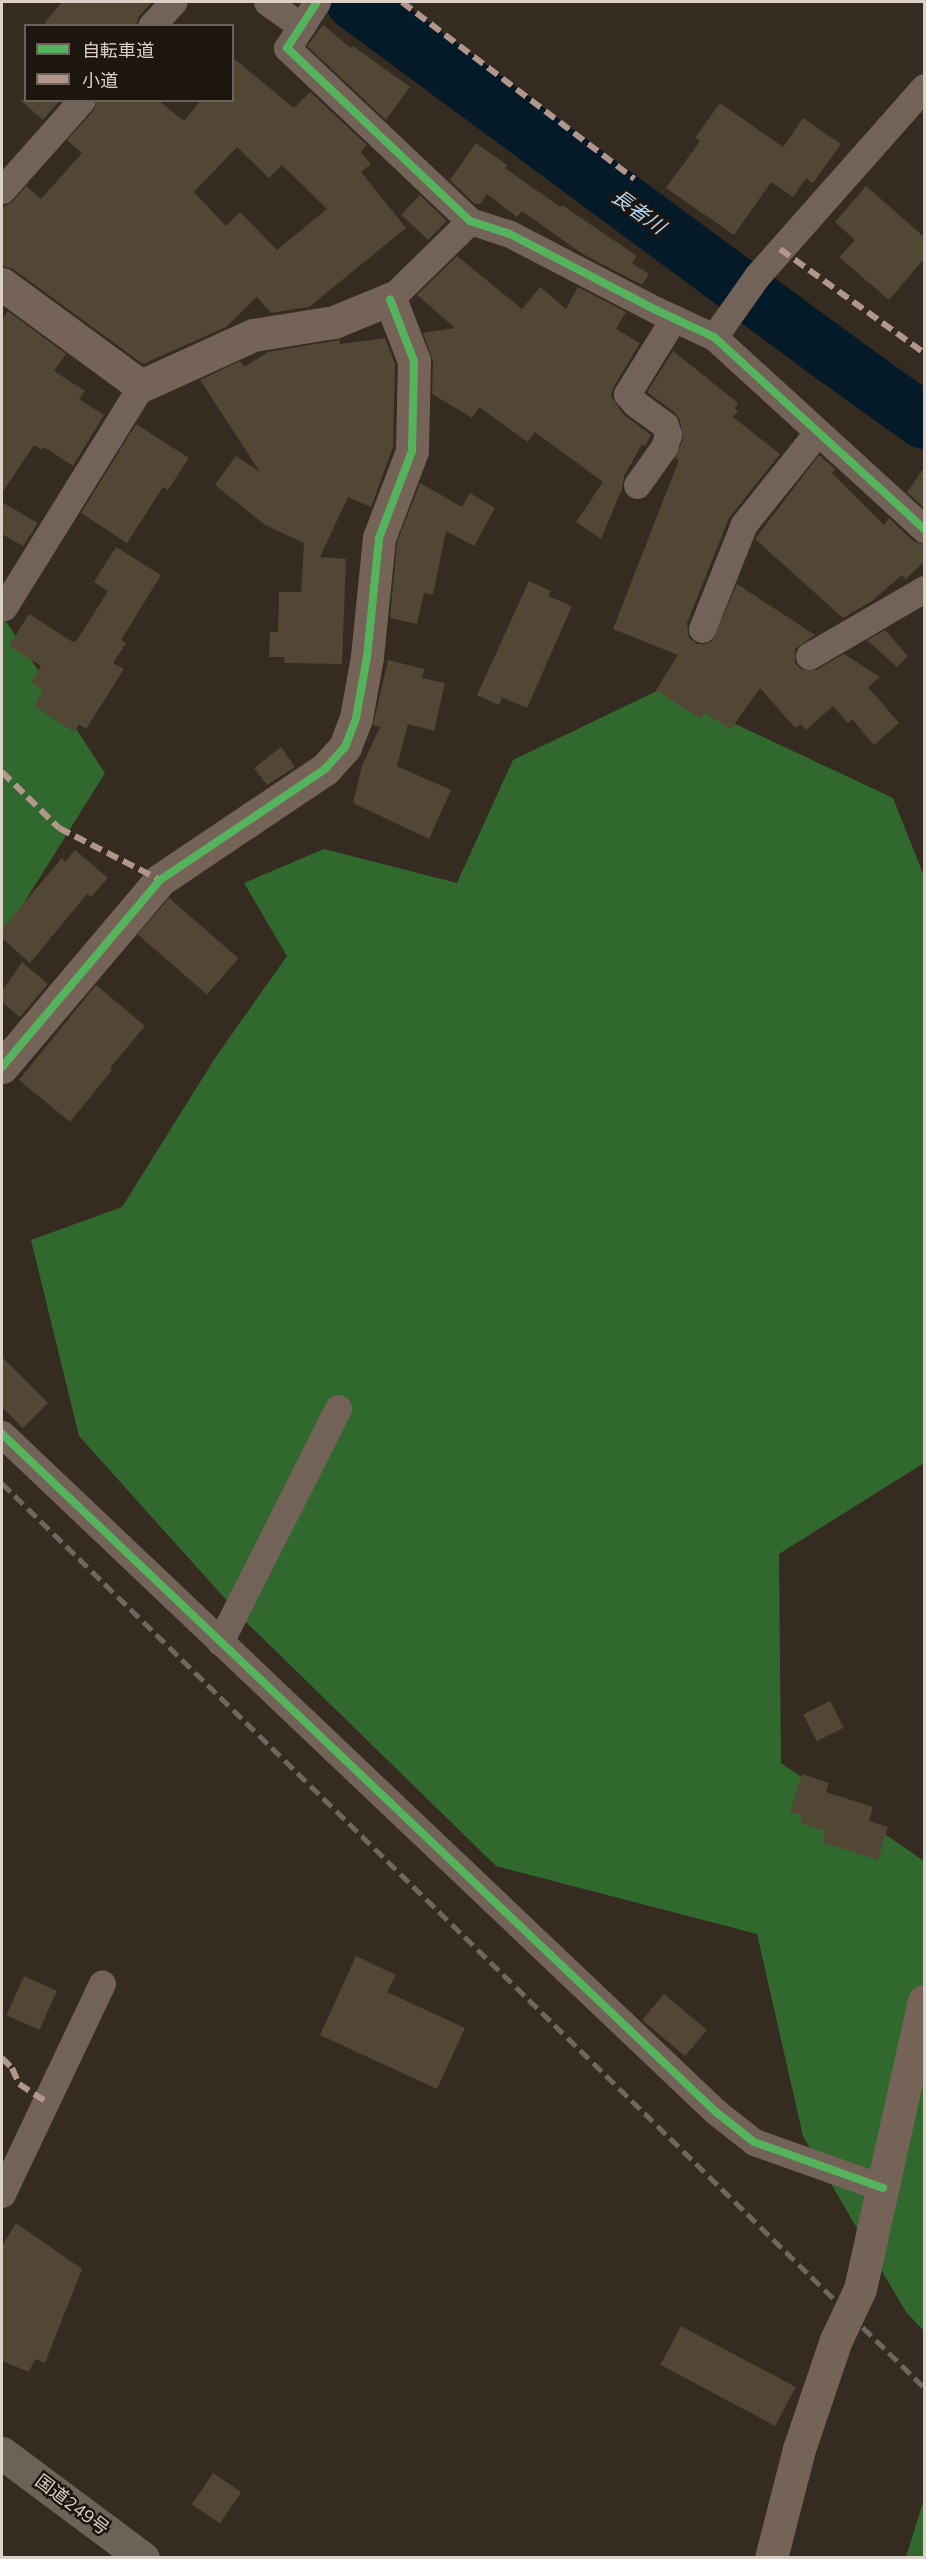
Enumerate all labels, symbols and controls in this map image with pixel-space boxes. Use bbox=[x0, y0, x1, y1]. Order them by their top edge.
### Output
legend bbox=[24, 24, 234, 102]
text: 自転車道 bbox=[82, 39, 154, 62]
text: 小道 bbox=[82, 69, 118, 92]
water label: 長者川 bbox=[608, 184, 670, 238]
street label: 国道249号 bbox=[31, 2470, 113, 2540]

